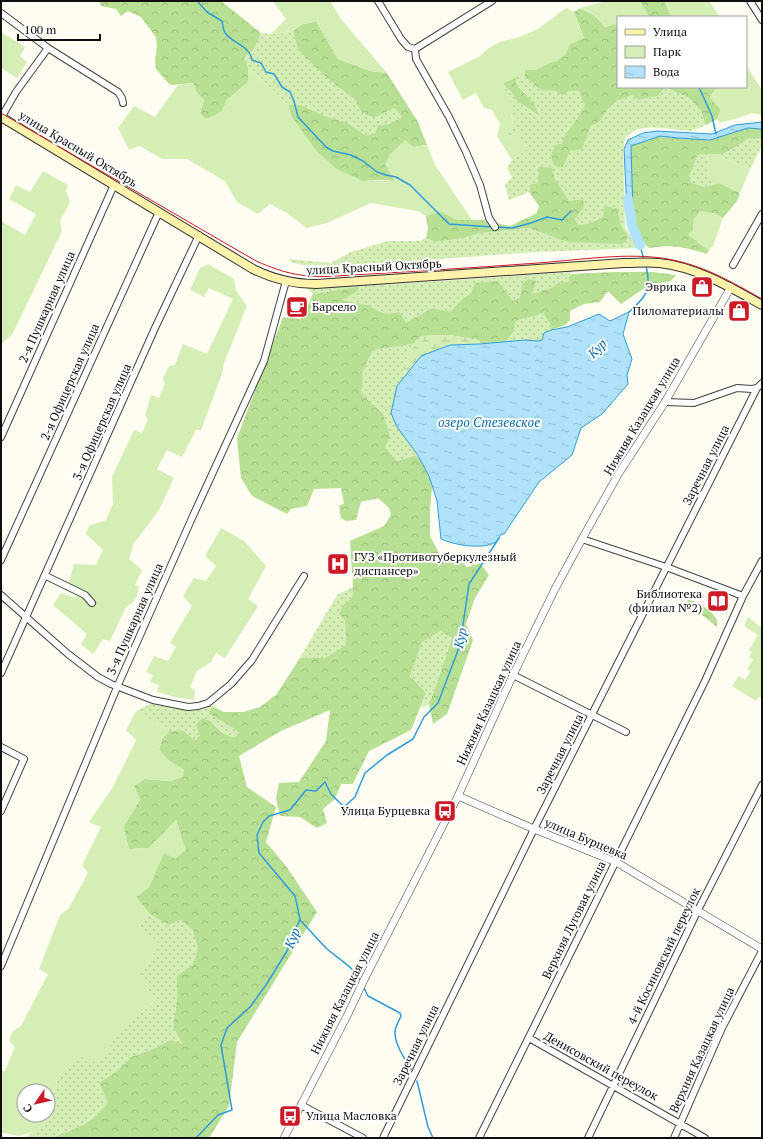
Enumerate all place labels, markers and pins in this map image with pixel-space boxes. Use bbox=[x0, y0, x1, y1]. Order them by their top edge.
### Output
shop icon: Эврика bbox=[689, 274, 715, 300]
place label: Эврика bbox=[645, 279, 686, 294]
cafe icon: Барсело bbox=[284, 294, 310, 320]
shop icon: Пиломатериалы bbox=[726, 298, 752, 324]
place label: Барсело bbox=[312, 299, 357, 314]
place label: Пиломатериалы bbox=[632, 303, 724, 318]
place label: ГУЗ «Противотуберкулезный диспансер» bbox=[354, 549, 517, 578]
hospital icon: ГУЗ «Противотуберкулезный диспансер» bbox=[325, 551, 351, 577]
place label: Библиотека (филиал №2) bbox=[628, 586, 702, 615]
library icon: Библиотека (филиал №2) bbox=[705, 588, 731, 614]
bus stop icon: Улица Бурцевка bbox=[432, 798, 458, 824]
place label: Улица Бурцевка bbox=[341, 803, 430, 818]
bus stop icon: Улица Масловка bbox=[277, 1103, 303, 1129]
place label: Улица Масловка bbox=[306, 1108, 397, 1123]

